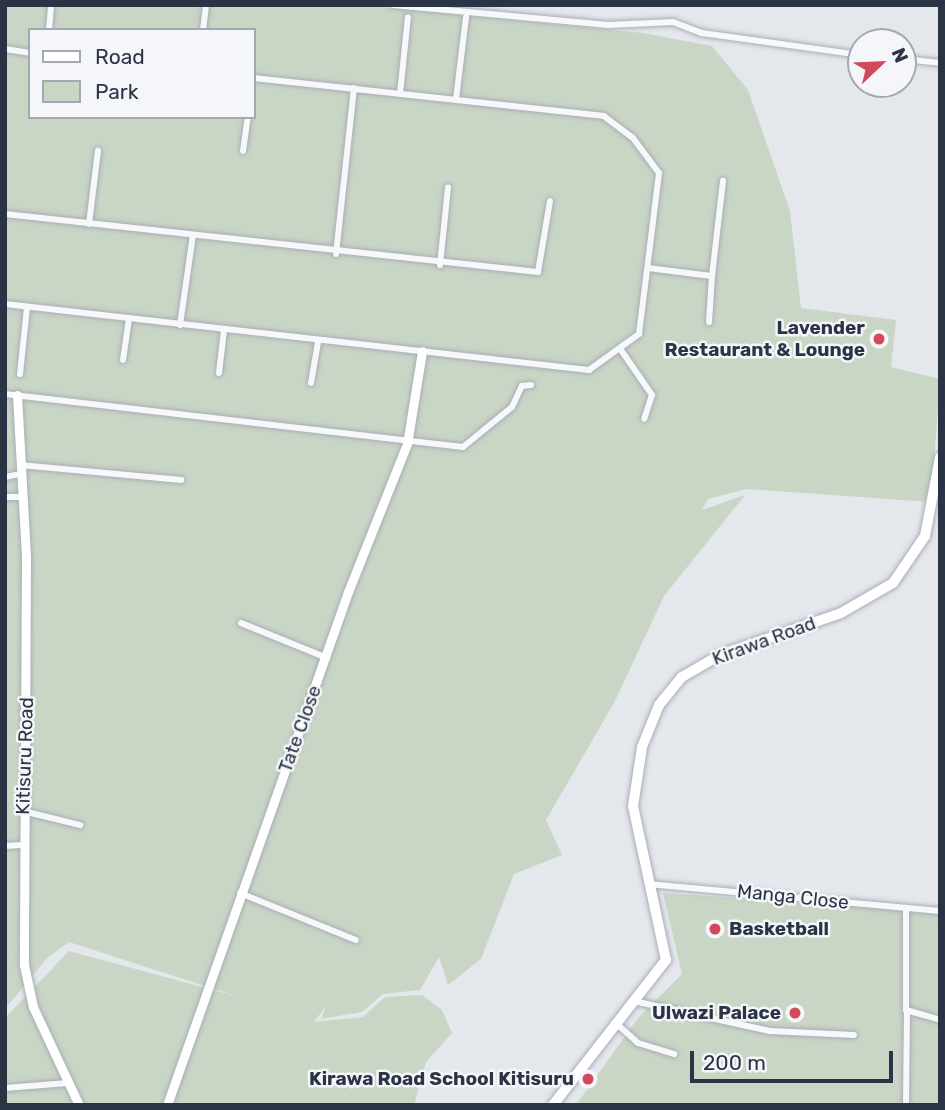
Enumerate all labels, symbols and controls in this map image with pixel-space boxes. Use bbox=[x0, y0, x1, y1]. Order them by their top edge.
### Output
legend bbox=[28, 28, 256, 119]
north arrow bbox=[847, 28, 917, 98]
text: Road bbox=[95, 44, 145, 69]
text: N bbox=[887, 45, 913, 66]
text: Park bbox=[95, 79, 139, 104]
place label: Lavender Restaurant & Lounge bbox=[665, 317, 865, 361]
marker: Lavender Restaurant & Lounge bbox=[871, 331, 887, 347]
street label: Kirawa Road bbox=[709, 612, 819, 670]
street label: Tate Close bbox=[274, 682, 326, 776]
street label: Kitisuru Road bbox=[12, 697, 38, 815]
street label: Manga Close bbox=[736, 880, 850, 914]
place label: Basketball bbox=[729, 918, 829, 940]
marker: Basketball bbox=[707, 921, 723, 937]
place label: Ulwazi Palace bbox=[652, 1002, 781, 1024]
marker: Ulwazi Palace bbox=[787, 1005, 803, 1021]
scale bar bbox=[693, 1036, 896, 1080]
text: 200 m bbox=[703, 1050, 766, 1075]
place label: Kirawa Road School Kitisuru bbox=[309, 1068, 574, 1090]
marker: Kirawa Road School Kitisuru bbox=[580, 1071, 596, 1087]

